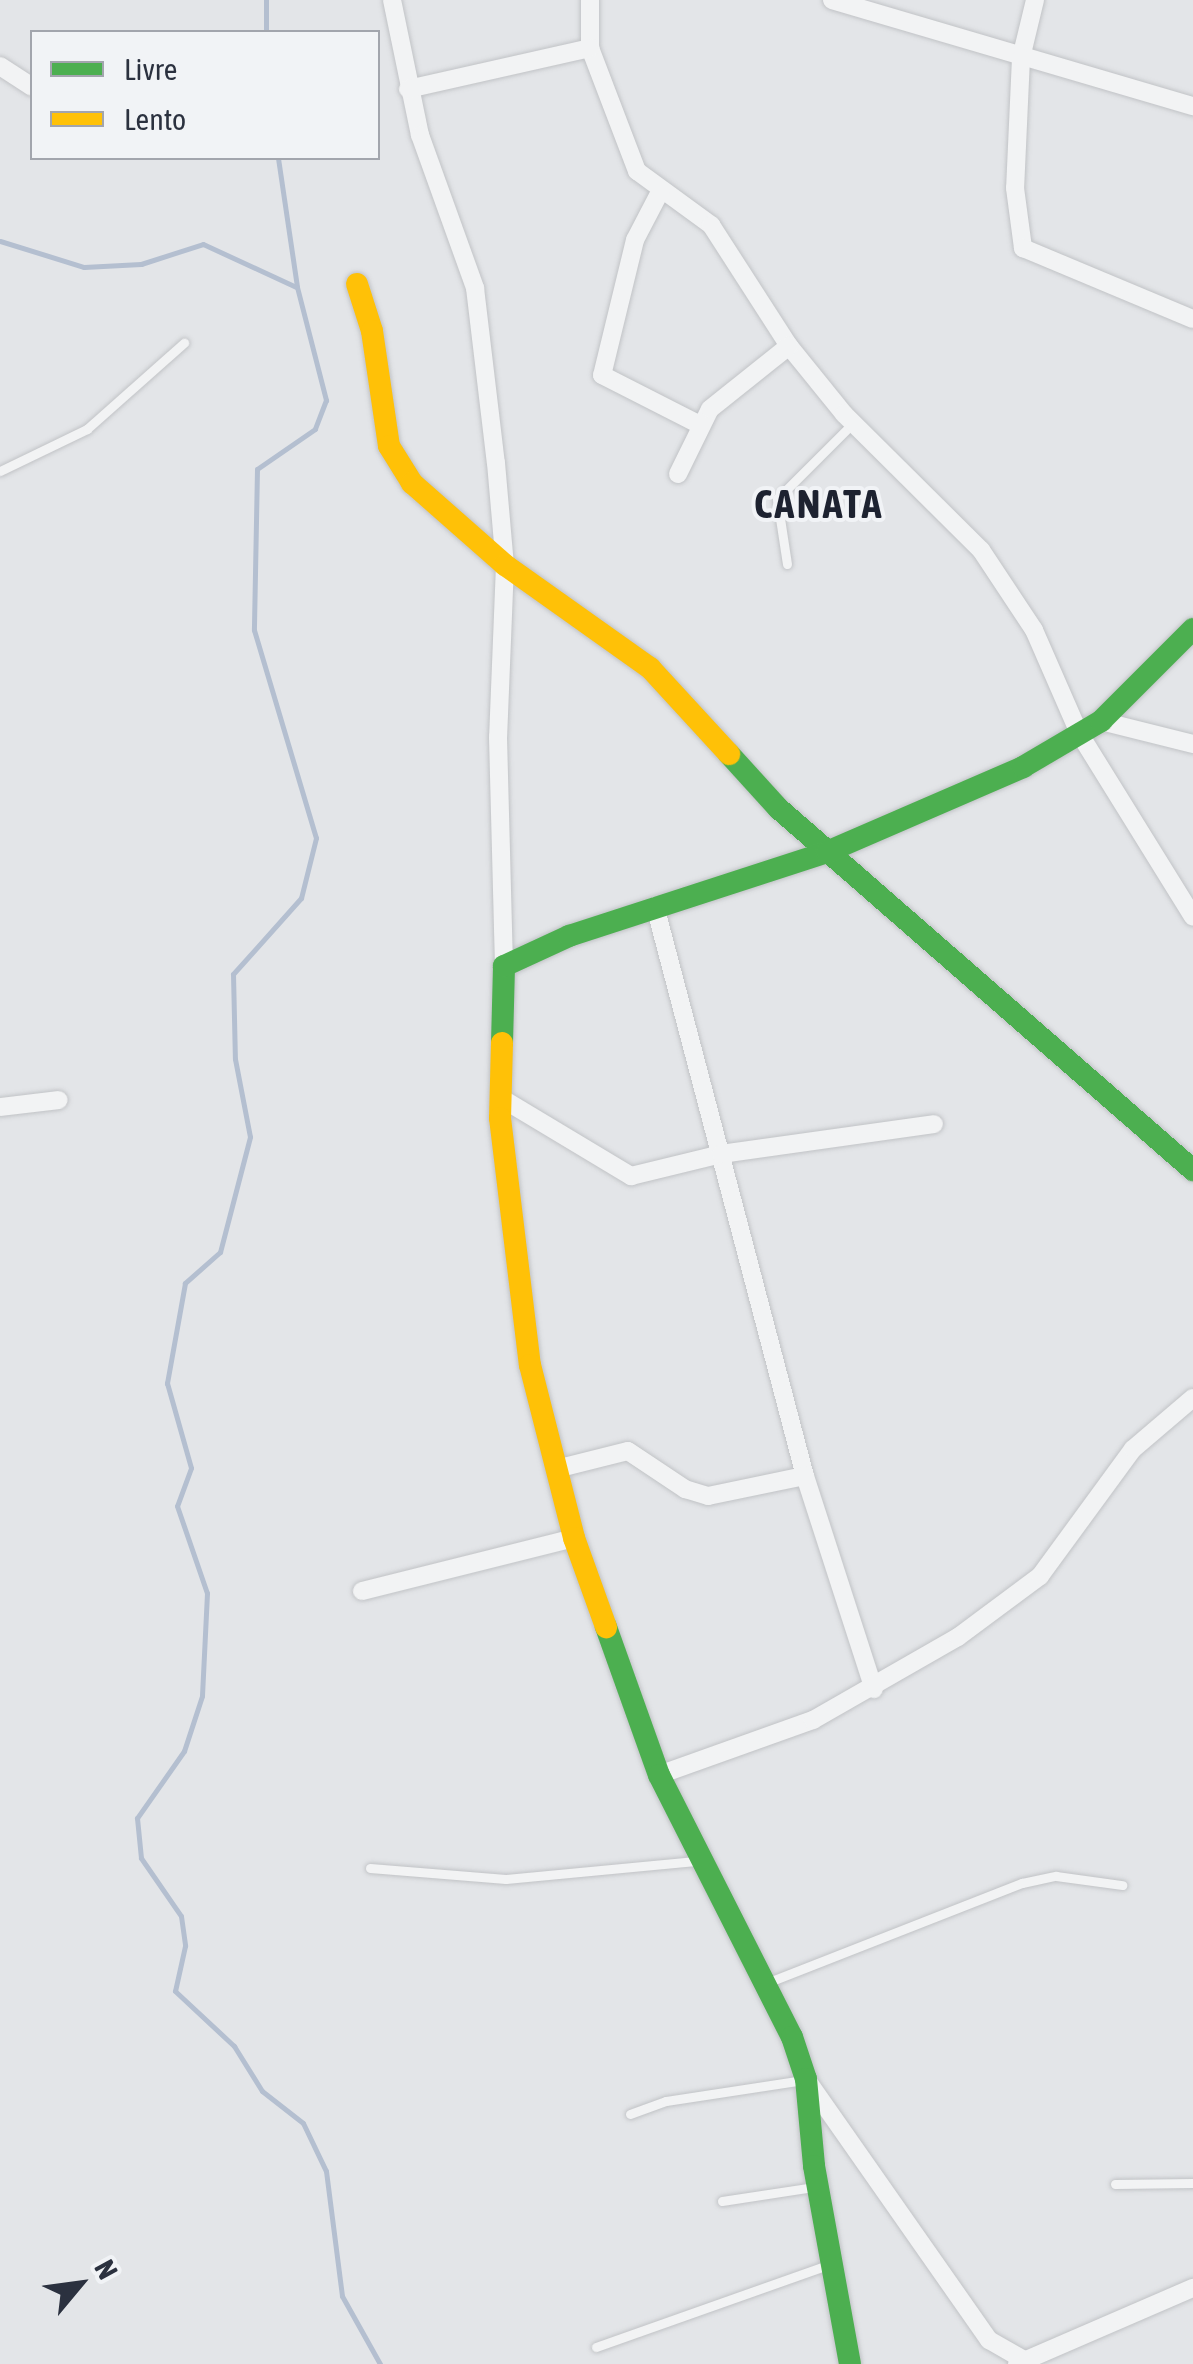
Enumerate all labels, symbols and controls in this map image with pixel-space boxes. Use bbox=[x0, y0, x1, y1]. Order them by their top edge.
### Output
legend bbox=[30, 30, 380, 160]
text: Livre bbox=[124, 52, 177, 86]
text: Lento bbox=[124, 102, 186, 136]
district label: CANATA bbox=[754, 480, 884, 528]
north arrow bbox=[30, 2234, 130, 2334]
text: N bbox=[88, 2254, 124, 2284]

